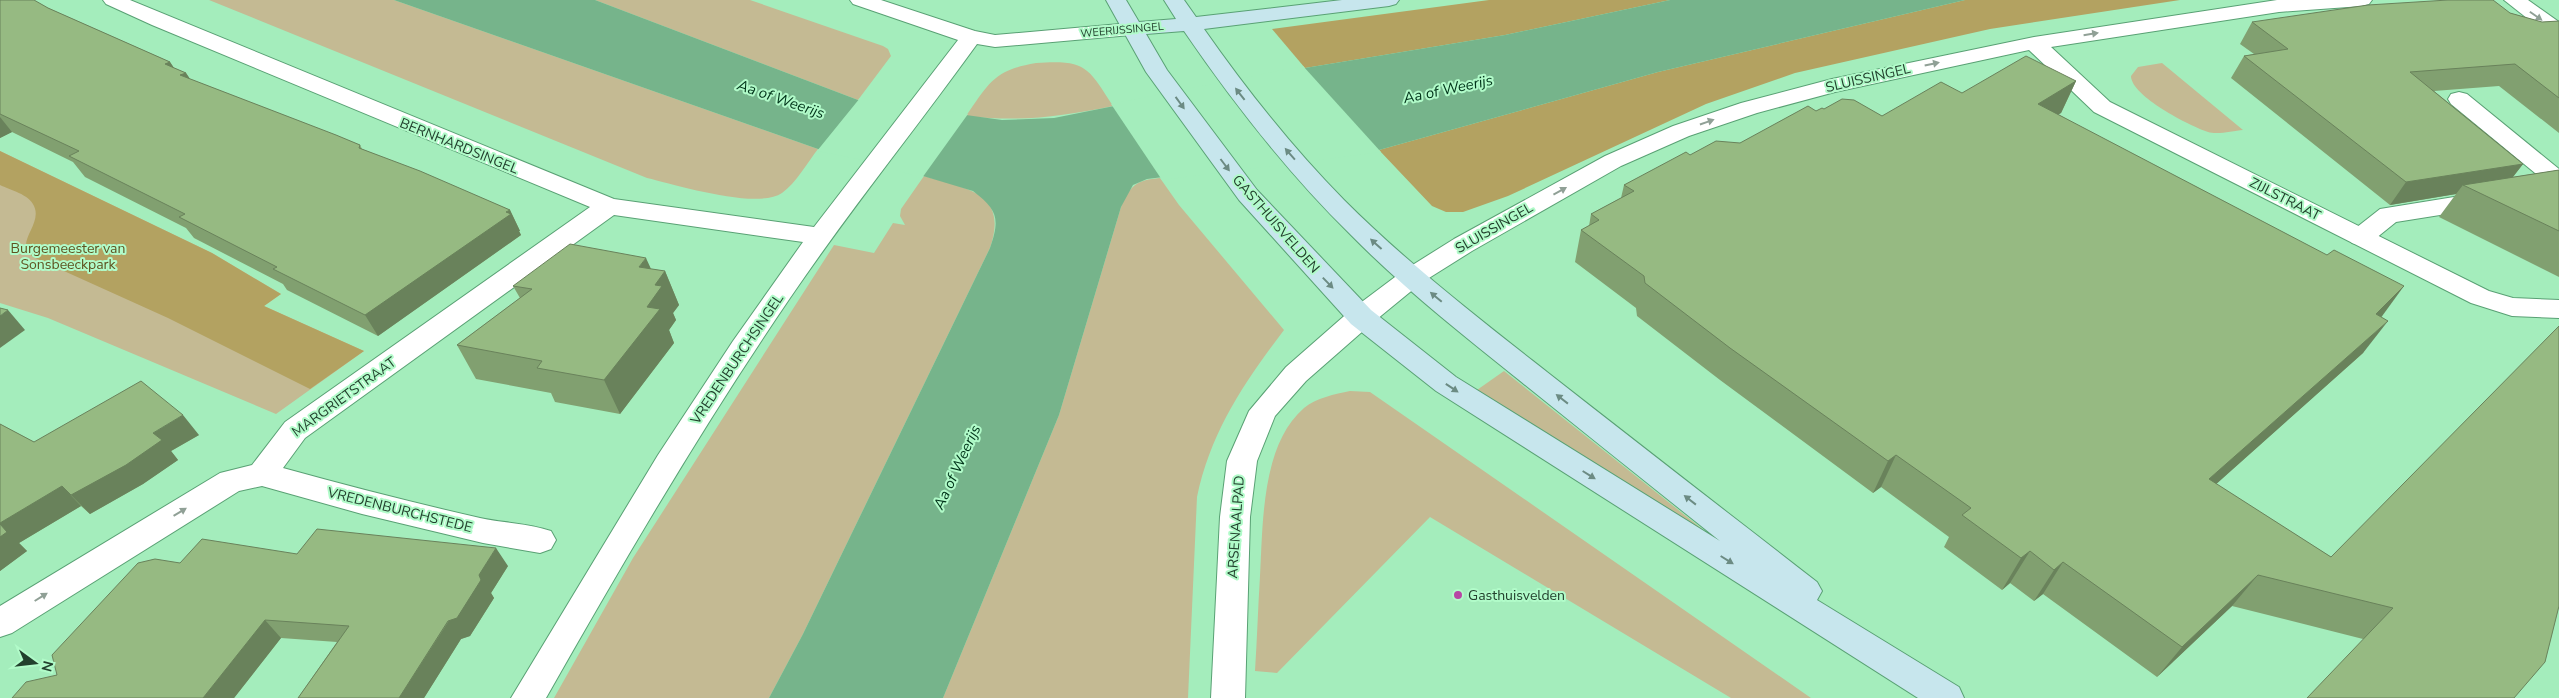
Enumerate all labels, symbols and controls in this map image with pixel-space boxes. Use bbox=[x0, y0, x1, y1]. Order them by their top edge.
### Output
one-way arrow bbox=[2530, 11, 2543, 21]
street label: WEERIJSSINGEL bbox=[1080, 19, 1164, 41]
one-way arrow bbox=[2083, 30, 2099, 38]
street label: SLUISSINGEL bbox=[1824, 59, 1913, 97]
one-way arrow bbox=[1924, 60, 1939, 68]
water label: Aa of Weerijs bbox=[1400, 70, 1495, 108]
water label: Aa of Weerijs bbox=[734, 74, 827, 123]
one-way arrow bbox=[1235, 88, 1246, 101]
one-way arrow bbox=[1174, 96, 1185, 109]
street label: BERNHARDSINGEL bbox=[397, 114, 522, 179]
one-way arrow bbox=[1699, 118, 1714, 126]
one-way arrow bbox=[1284, 149, 1296, 161]
one-way arrow bbox=[1220, 158, 1230, 172]
street label: GASTHUISVELDEN bbox=[1228, 171, 1324, 277]
street label: ZIJLSTRAAT bbox=[2246, 173, 2324, 225]
one-way arrow bbox=[1552, 187, 1567, 195]
street label: SLUISSINGEL bbox=[1452, 198, 1537, 258]
park label: Burgemeester van Sonsbeeckpark bbox=[11, 239, 125, 274]
one-way arrow bbox=[1369, 239, 1382, 250]
one-way arrow bbox=[1322, 276, 1334, 288]
street label: VREDENBURCHSINGEL bbox=[686, 290, 788, 429]
one-way arrow bbox=[1430, 292, 1443, 303]
street label: MARGRIETSTRAAT bbox=[288, 352, 400, 441]
one-way arrow bbox=[1445, 383, 1459, 393]
one-way arrow bbox=[1556, 394, 1569, 405]
water label: Aa of Weerijs bbox=[928, 422, 985, 513]
one-way arrow bbox=[1582, 471, 1595, 480]
street label: ARSENAALPAD bbox=[1223, 475, 1249, 579]
street label: VREDENBURCHSTEDE bbox=[325, 483, 474, 537]
one-way arrow bbox=[1683, 495, 1697, 505]
one-way arrow bbox=[173, 508, 186, 517]
one-way arrow bbox=[1721, 556, 1734, 565]
place label: Gasthuisvelden bbox=[1468, 586, 1565, 605]
marker: Gasthuisvelden bbox=[1452, 589, 1464, 601]
one-way arrow bbox=[35, 593, 48, 602]
north arrow bbox=[10, 638, 60, 688]
text: N bbox=[37, 659, 58, 674]

